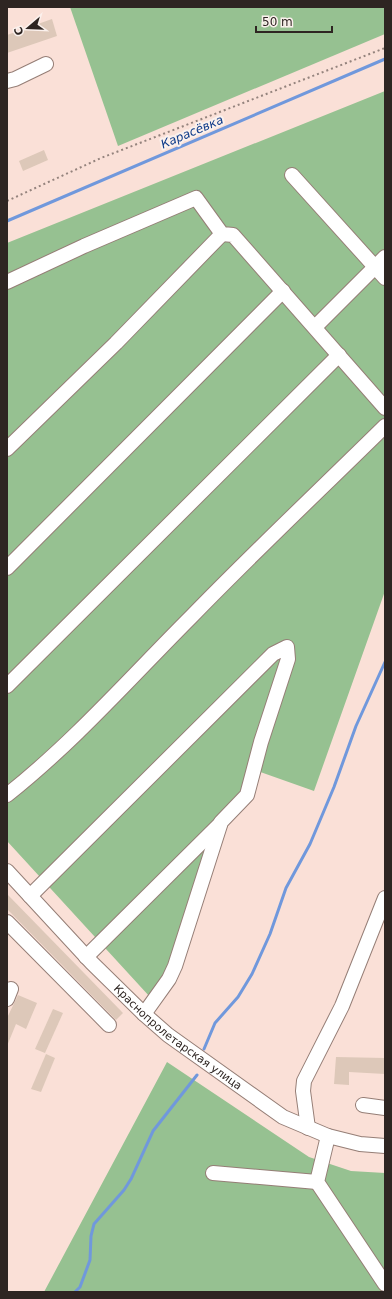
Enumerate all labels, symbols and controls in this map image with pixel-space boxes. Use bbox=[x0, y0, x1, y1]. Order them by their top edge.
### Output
north arrow bbox=[8, 8, 48, 48]
scale bar bbox=[256, 8, 332, 34]
text: 50 m bbox=[262, 15, 293, 29]
text: С bbox=[12, 25, 26, 37]
water label: Карасёвка bbox=[159, 113, 225, 151]
street label: Краснопролетарская улица bbox=[111, 982, 244, 1093]

